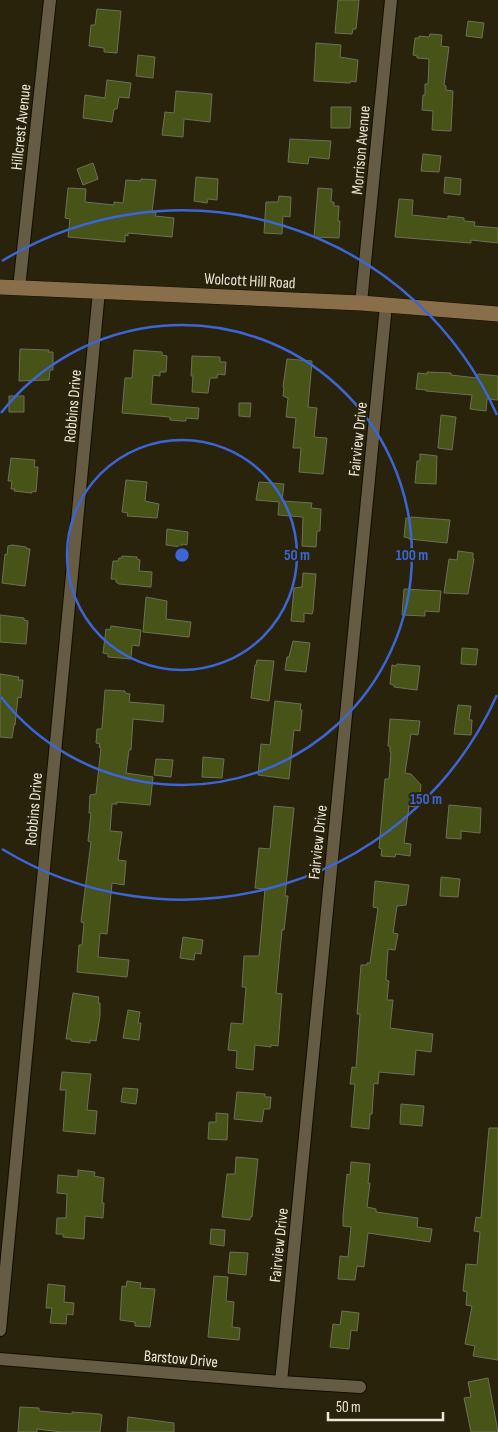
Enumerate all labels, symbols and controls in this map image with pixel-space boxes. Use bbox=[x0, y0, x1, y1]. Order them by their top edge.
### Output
street label: Hillcrest Avenue bbox=[8, 83, 35, 171]
street label: Morrison Avenue bbox=[348, 105, 375, 195]
street label: Wolcott Hill Road bbox=[204, 270, 296, 293]
street label: Robbins Drive bbox=[61, 369, 86, 443]
street label: Fairview Drive bbox=[345, 401, 372, 477]
centre of rings bbox=[173, 546, 191, 564]
text: 50 m bbox=[284, 546, 310, 565]
text: 100 m bbox=[396, 546, 428, 565]
street label: Robbins Drive bbox=[22, 772, 47, 846]
text: 150 m bbox=[410, 790, 442, 809]
street label: Fairview Drive bbox=[305, 804, 332, 880]
street label: Fairview Drive bbox=[266, 1207, 293, 1283]
street label: Barstow Drive bbox=[143, 1347, 219, 1372]
scale bar bbox=[328, 1390, 443, 1422]
text: 50 m bbox=[336, 1398, 361, 1417]

